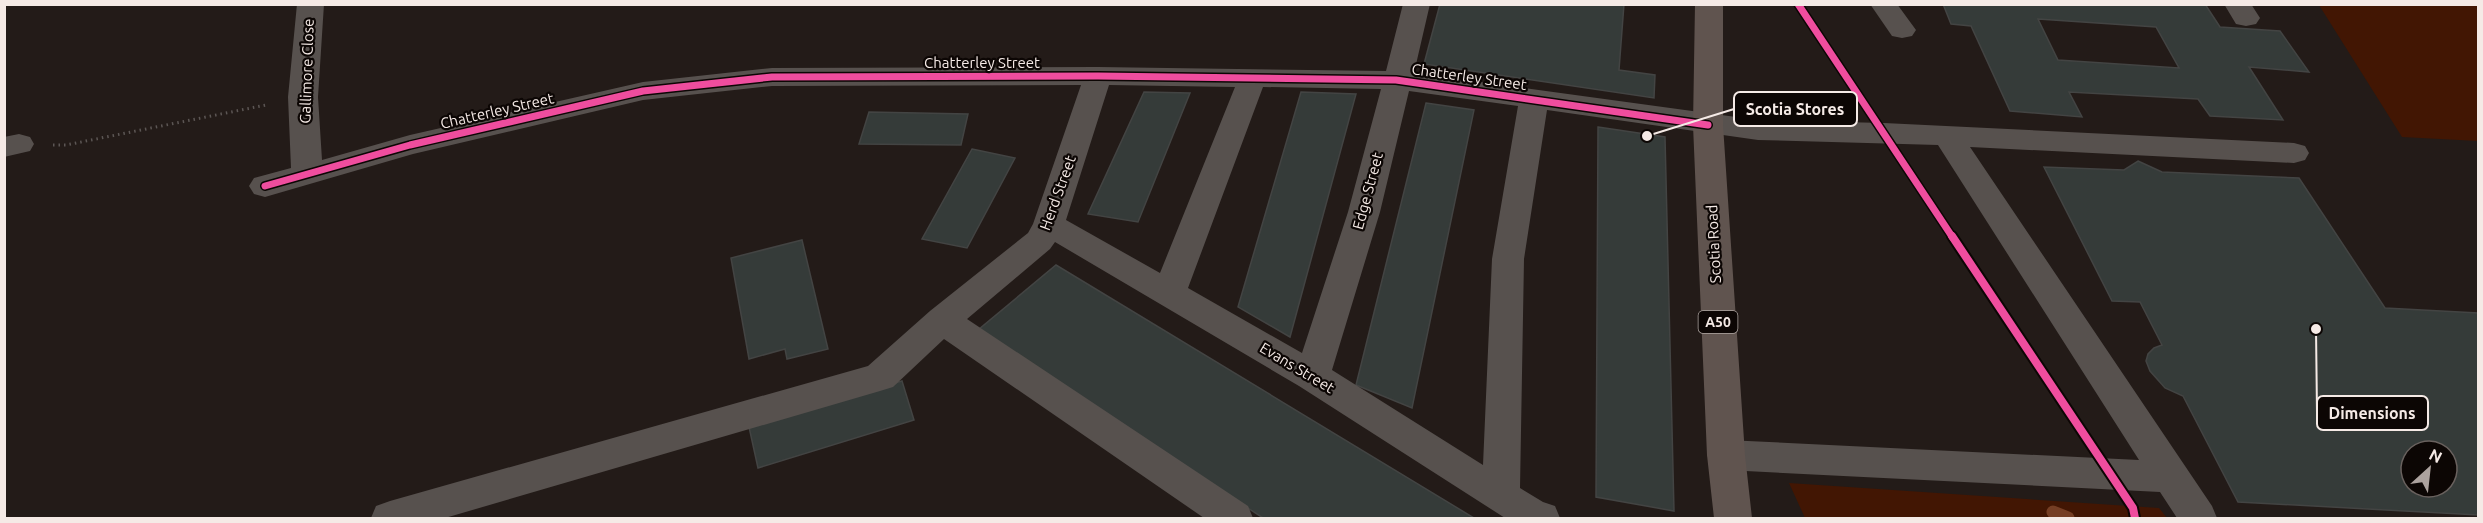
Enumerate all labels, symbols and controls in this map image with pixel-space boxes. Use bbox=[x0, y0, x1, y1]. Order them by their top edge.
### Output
street label: Gallimore Close bbox=[296, 18, 317, 124]
street label: Chatterley Street bbox=[924, 54, 1040, 71]
street label: Chatterley Street bbox=[1410, 60, 1528, 93]
street label: Chatterley Street bbox=[438, 89, 555, 132]
callout: Scotia Stores bbox=[1734, 92, 1857, 126]
text: Scotia Stores bbox=[1746, 100, 1844, 118]
street label: Edge Street bbox=[1349, 150, 1386, 231]
street label: Herd Street bbox=[1036, 153, 1079, 233]
street label: Scotia Road bbox=[1703, 204, 1724, 284]
road number: A50 bbox=[1698, 311, 1738, 333]
street label: Evans Street bbox=[1257, 339, 1338, 396]
callout: Dimensions bbox=[2317, 396, 2428, 430]
text: Dimensions bbox=[2328, 404, 2416, 422]
north arrow bbox=[2399, 439, 2459, 499]
text: N bbox=[2426, 445, 2445, 466]

